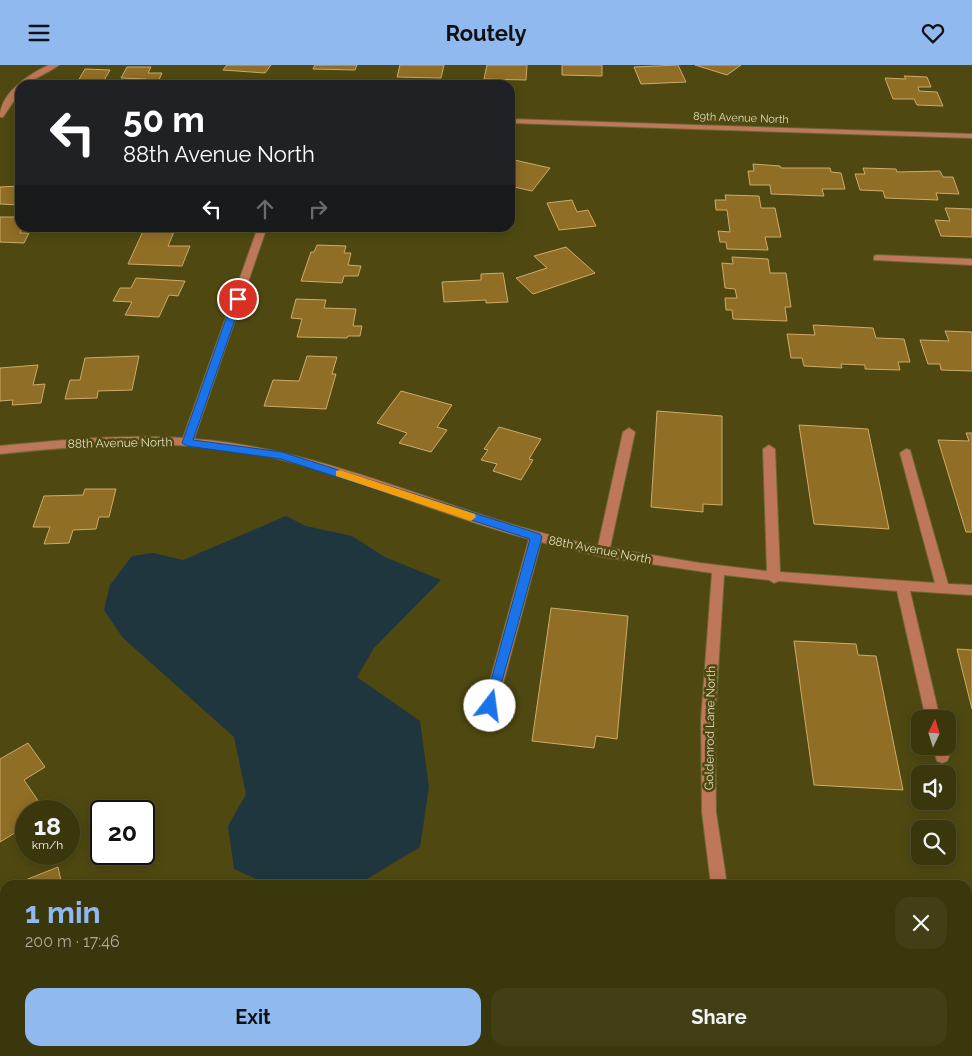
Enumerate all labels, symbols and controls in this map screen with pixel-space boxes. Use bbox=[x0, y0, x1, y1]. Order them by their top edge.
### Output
icon: menu bbox=[25, 19, 53, 47]
icon: heart bbox=[919, 19, 947, 47]
text: Routely bbox=[445, 20, 527, 46]
text: 50 m bbox=[123, 99, 205, 140]
icon: left bbox=[40, 100, 105, 165]
street label: 89th Avenue North bbox=[693, 110, 789, 126]
text: 88th Avenue North bbox=[123, 141, 315, 167]
icon: left bbox=[198, 195, 226, 223]
icon: ahead bbox=[251, 195, 279, 223]
icon: right bbox=[304, 195, 332, 223]
pin bbox=[217, 278, 259, 320]
icon: arrive bbox=[224, 285, 252, 313]
street label: 88th Avenue North bbox=[68, 435, 172, 451]
street label: 88th Avenue North bbox=[547, 533, 653, 567]
street label: Goldenrod Lane North bbox=[702, 666, 718, 790]
position arrow bbox=[463, 679, 515, 731]
north arrow bbox=[911, 710, 956, 755]
map controls bbox=[911, 710, 956, 865]
button: sound bbox=[911, 765, 956, 810]
speed limit sign: 20 bbox=[90, 800, 155, 865]
text: 18 bbox=[34, 811, 61, 841]
button: search bbox=[911, 820, 956, 865]
text: km/h bbox=[32, 838, 63, 852]
text: 1 min bbox=[25, 895, 101, 930]
button: close bbox=[895, 897, 947, 949]
text: 200 m · 17:46 bbox=[25, 932, 120, 951]
button: Exit bbox=[25, 988, 481, 1046]
button: Share bbox=[491, 988, 947, 1046]

